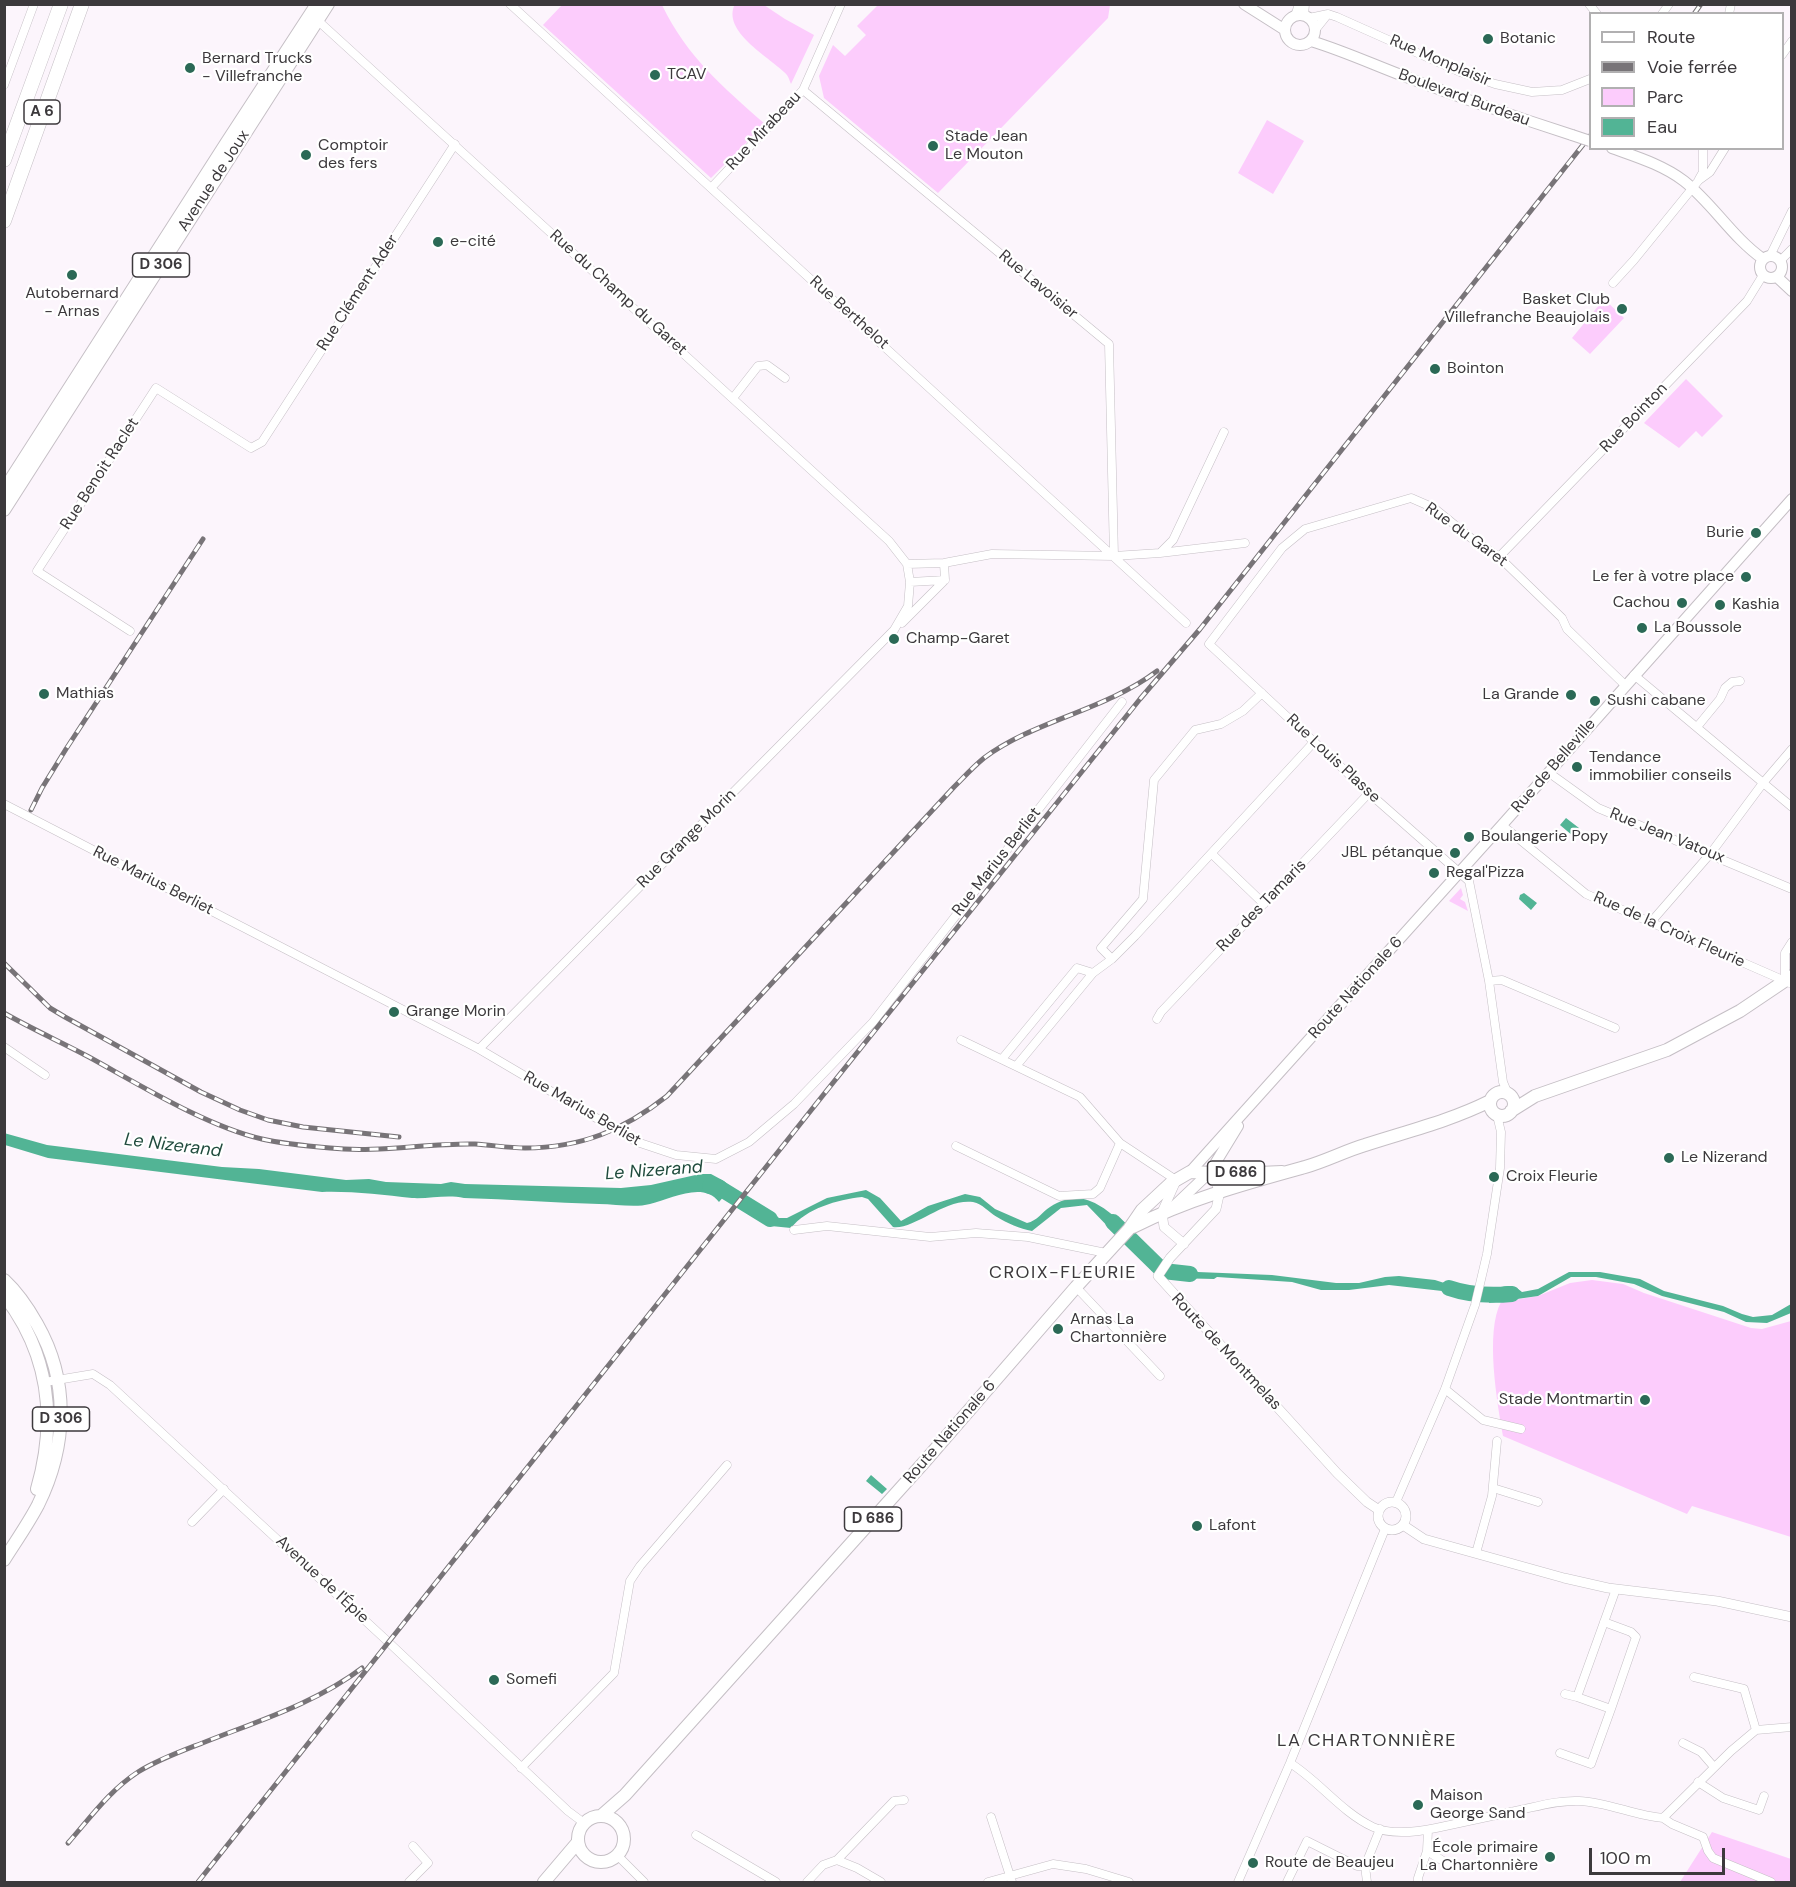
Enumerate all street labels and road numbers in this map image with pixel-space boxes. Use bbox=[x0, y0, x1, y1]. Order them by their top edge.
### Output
street label: Rue Monplaisir bbox=[1387, 31, 1493, 91]
street label: Boulevard Burdeau bbox=[1396, 65, 1532, 131]
street label: Rue Mirabeau bbox=[723, 88, 805, 174]
road number: A 6 bbox=[24, 100, 60, 124]
street label: Avenue de Joux bbox=[174, 127, 254, 235]
street label: Rue du Champ du Garet bbox=[545, 226, 691, 360]
street label: Rue Clément Ader bbox=[313, 231, 403, 355]
street label: Rue Lavoisier bbox=[995, 246, 1081, 324]
road number: D 306 bbox=[132, 253, 190, 277]
street label: Rue Berthelot bbox=[805, 272, 893, 354]
street label: Rue Bointon bbox=[1596, 379, 1672, 457]
street label: Rue Benoit Raclet bbox=[57, 414, 143, 534]
street label: Rue du Garet bbox=[1421, 499, 1511, 571]
street label: Rue Louis Plasse bbox=[1282, 711, 1384, 807]
street label: Rue de Belleville bbox=[1508, 715, 1600, 817]
street label: Rue Grange Morin bbox=[634, 786, 740, 892]
street label: Rue Marius Berliet bbox=[949, 804, 1045, 920]
street label: Rue Jean Vatoux bbox=[1607, 804, 1727, 868]
street label: Rue Marius Berliet bbox=[90, 842, 216, 920]
street label: Rue des Tamaris bbox=[1213, 856, 1311, 956]
street label: Rue de la Croix Fleurie bbox=[1590, 888, 1748, 972]
street label: Route Nationale 6 bbox=[1305, 933, 1407, 1043]
street label: Rue Marius Berliet bbox=[520, 1068, 644, 1150]
road number: D 686 bbox=[1208, 1161, 1264, 1185]
street label: Route de Montmelas bbox=[1167, 1290, 1285, 1414]
street label: Route Nationale 6 bbox=[900, 1376, 1000, 1488]
road number: D 306 bbox=[32, 1407, 90, 1431]
road number: D 686 bbox=[844, 1507, 902, 1531]
street label: Avenue de l'Épie bbox=[272, 1532, 372, 1628]

